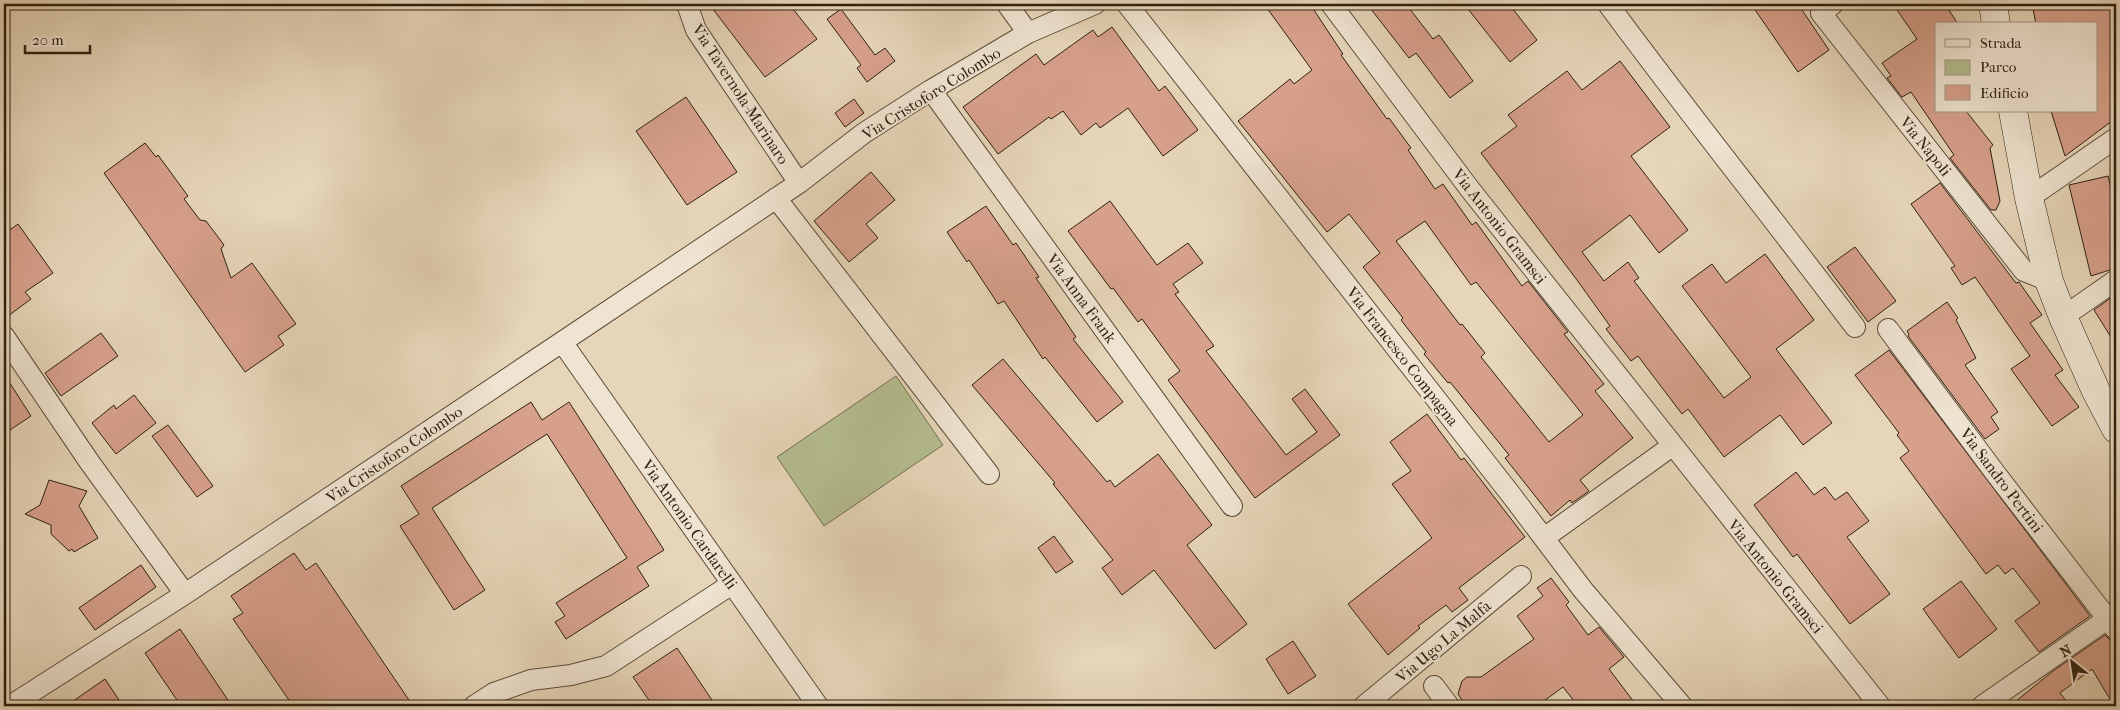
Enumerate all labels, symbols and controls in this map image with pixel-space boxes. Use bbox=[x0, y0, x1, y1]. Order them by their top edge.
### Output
street label: Via Tavernola-Marinaro bbox=[688, 20, 793, 168]
scale bar bbox=[25, 22, 90, 54]
legend bbox=[1935, 22, 2098, 112]
text: 20 m bbox=[32, 31, 64, 49]
text: Strada bbox=[1980, 34, 2023, 52]
street label: Via Cristoforo Colombo bbox=[858, 43, 1004, 144]
text: Parco bbox=[1980, 58, 2017, 76]
text: Edificio bbox=[1980, 84, 2029, 102]
street label: Via Napoli bbox=[1895, 112, 1955, 180]
street label: Via Antonio Gramsci bbox=[1448, 164, 1551, 288]
street label: Via Anna Frank bbox=[1042, 249, 1121, 347]
street label: Via Francesco Compagna bbox=[1342, 282, 1463, 430]
street label: Via Cristoforo Colombo bbox=[322, 402, 466, 508]
street label: Via Sandro Pertini bbox=[1955, 423, 2047, 537]
street label: Via Antonio Cardarelli bbox=[637, 455, 742, 593]
street label: Via Antonio Gramsci bbox=[1723, 515, 1828, 637]
street label: Via Ugo La Malfa bbox=[1391, 596, 1495, 687]
north arrow bbox=[2048, 638, 2098, 688]
text: N bbox=[2057, 641, 2075, 661]

